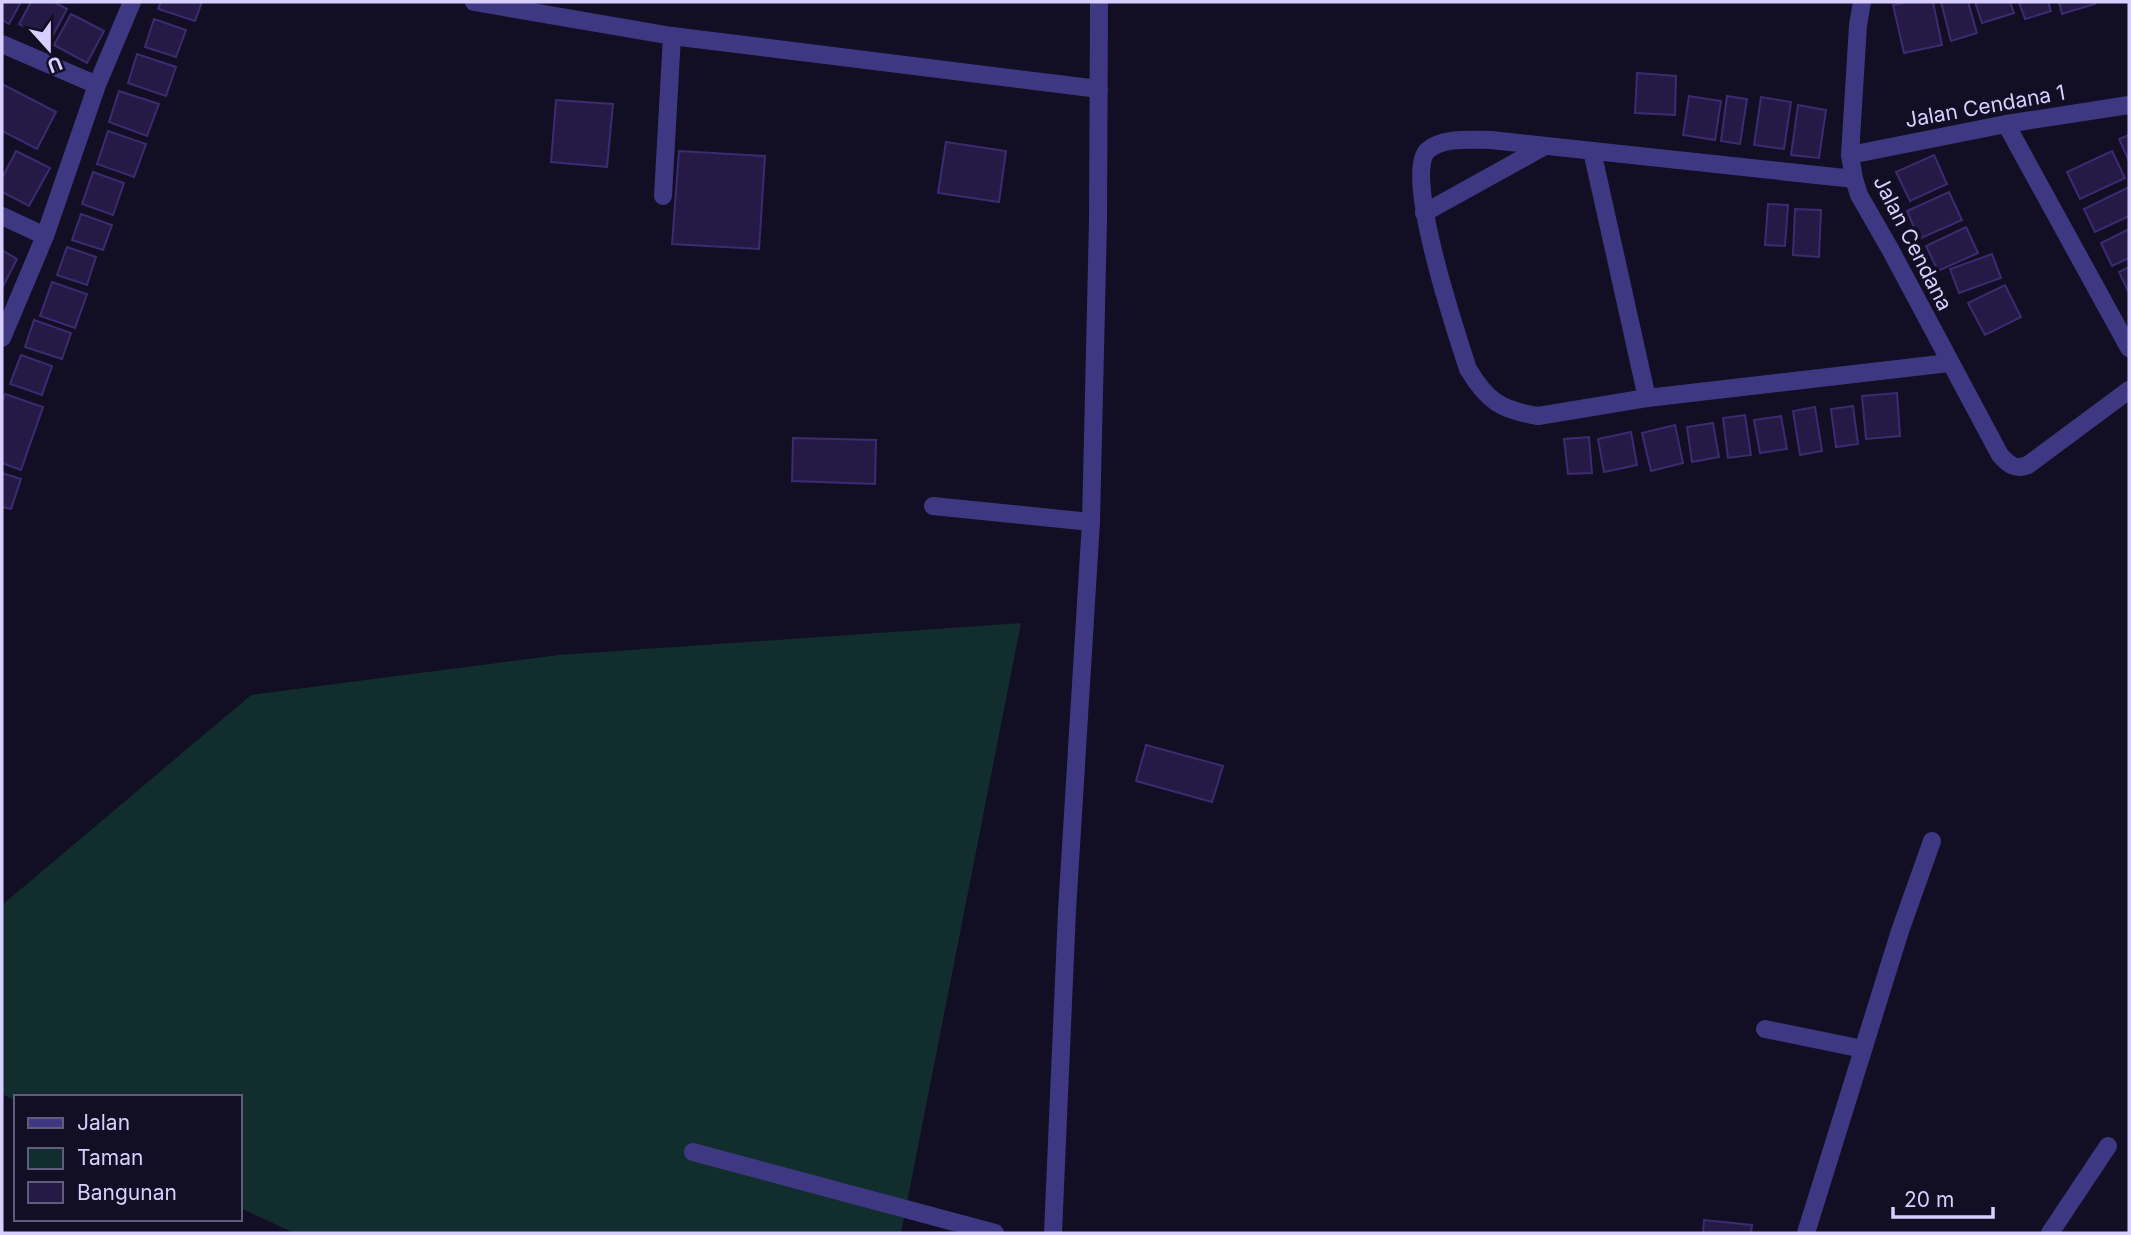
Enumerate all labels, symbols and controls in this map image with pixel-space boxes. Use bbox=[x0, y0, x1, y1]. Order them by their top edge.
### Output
north arrow bbox=[14, 14, 84, 84]
text: U bbox=[44, 51, 66, 78]
street label: Jalan Cendana 1 bbox=[1903, 80, 2067, 132]
street label: Jalan Cendana bbox=[1868, 171, 1958, 315]
legend bbox=[14, 1095, 242, 1221]
text: Jalan bbox=[77, 1110, 130, 1135]
text: Taman bbox=[77, 1145, 143, 1170]
scale bar bbox=[1893, 1176, 1993, 1220]
text: Bangunan bbox=[77, 1180, 177, 1205]
text: 20 m bbox=[1904, 1187, 1954, 1212]

